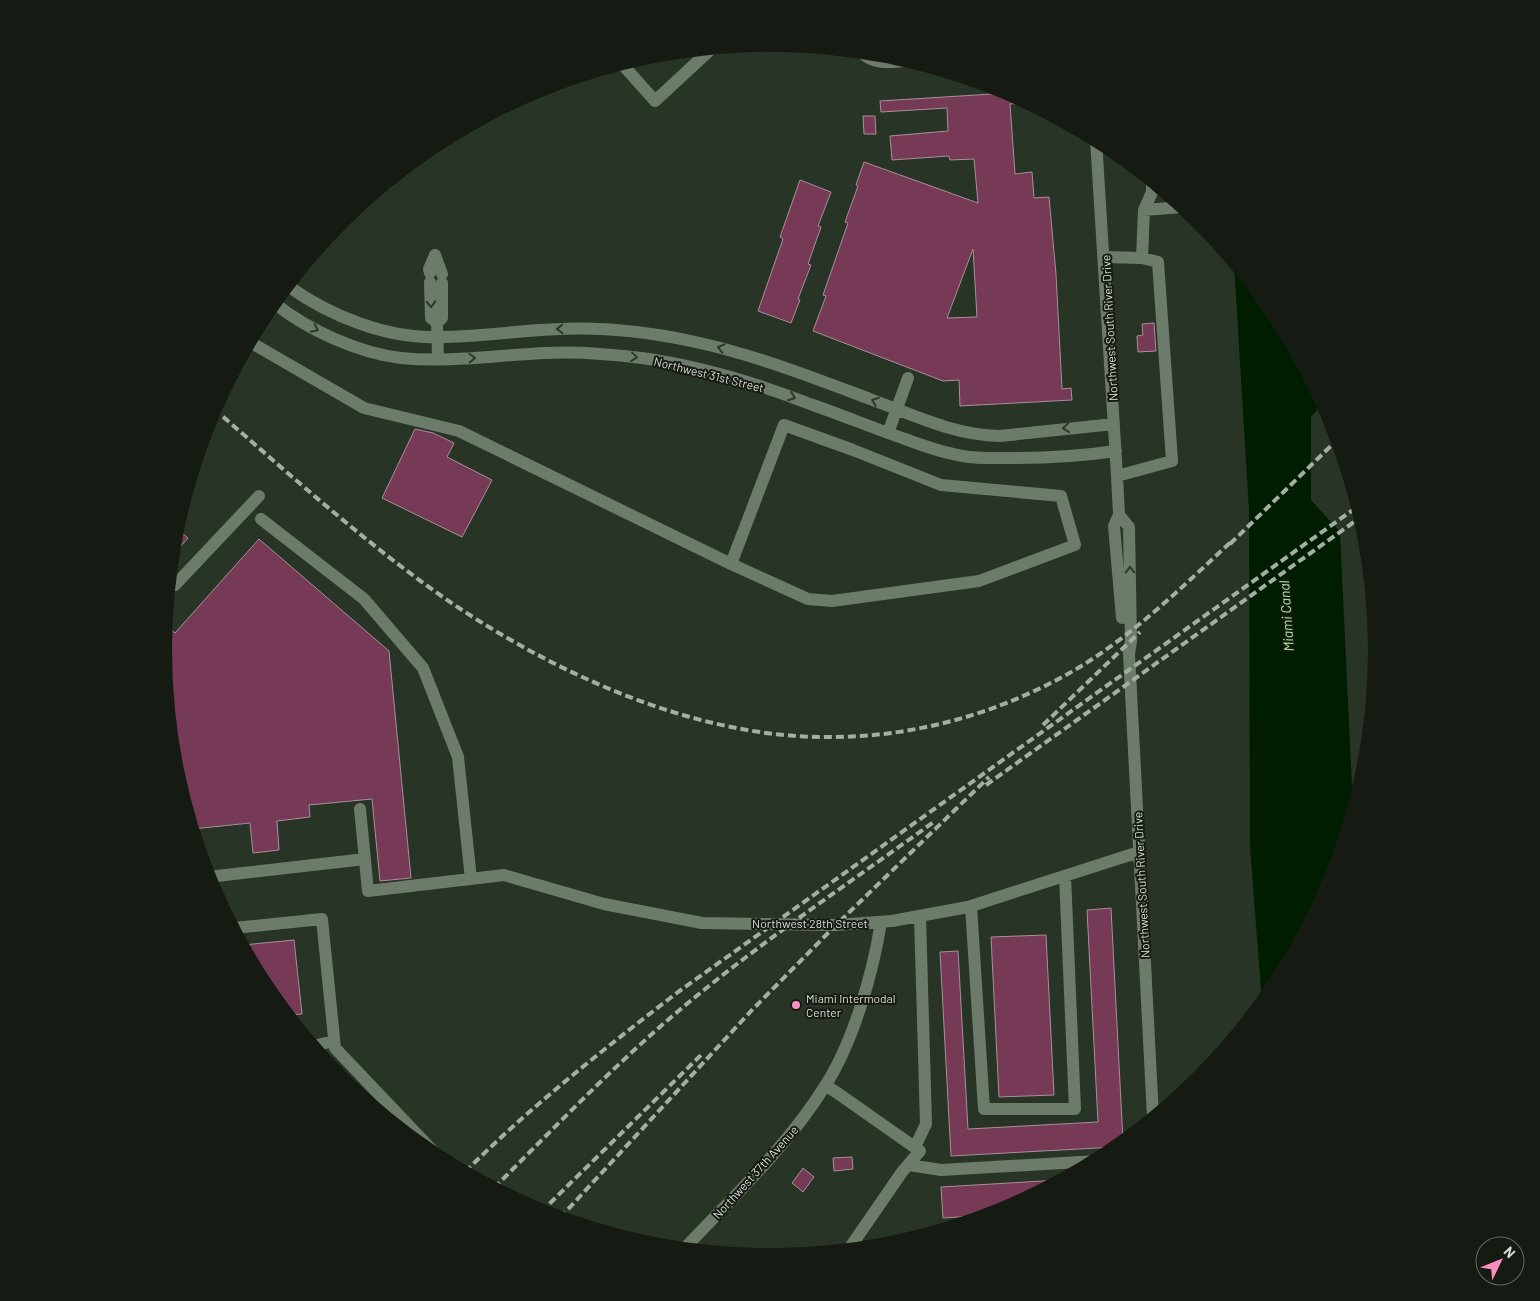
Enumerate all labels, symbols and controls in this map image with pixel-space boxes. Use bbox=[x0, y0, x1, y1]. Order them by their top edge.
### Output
street label: Northwest South River Drive bbox=[1098, 255, 1120, 401]
one-way arrow bbox=[425, 300, 436, 308]
one-way arrow bbox=[310, 323, 319, 333]
one-way arrow bbox=[556, 324, 564, 334]
one-way arrow bbox=[717, 343, 726, 354]
one-way arrow bbox=[631, 351, 639, 362]
one-way arrow bbox=[469, 353, 477, 363]
street label: Northwest 31st Street bbox=[653, 354, 765, 394]
one-way arrow bbox=[787, 391, 795, 401]
one-way arrow bbox=[871, 397, 880, 407]
one-way arrow bbox=[1062, 423, 1070, 434]
one-way arrow bbox=[1124, 566, 1135, 574]
water label: Miami Canal bbox=[1275, 580, 1297, 652]
street label: Northwest South River Drive bbox=[1130, 812, 1152, 958]
street label: Northwest 28th Street bbox=[752, 916, 868, 930]
place label: Miami Intermodal Center bbox=[806, 991, 896, 1019]
marker: Miami Intermodal Center bbox=[790, 999, 802, 1011]
street label: Northwest 37th Avenue bbox=[710, 1123, 800, 1221]
north arrow bbox=[1475, 1236, 1525, 1286]
text: N bbox=[1500, 1243, 1519, 1261]

